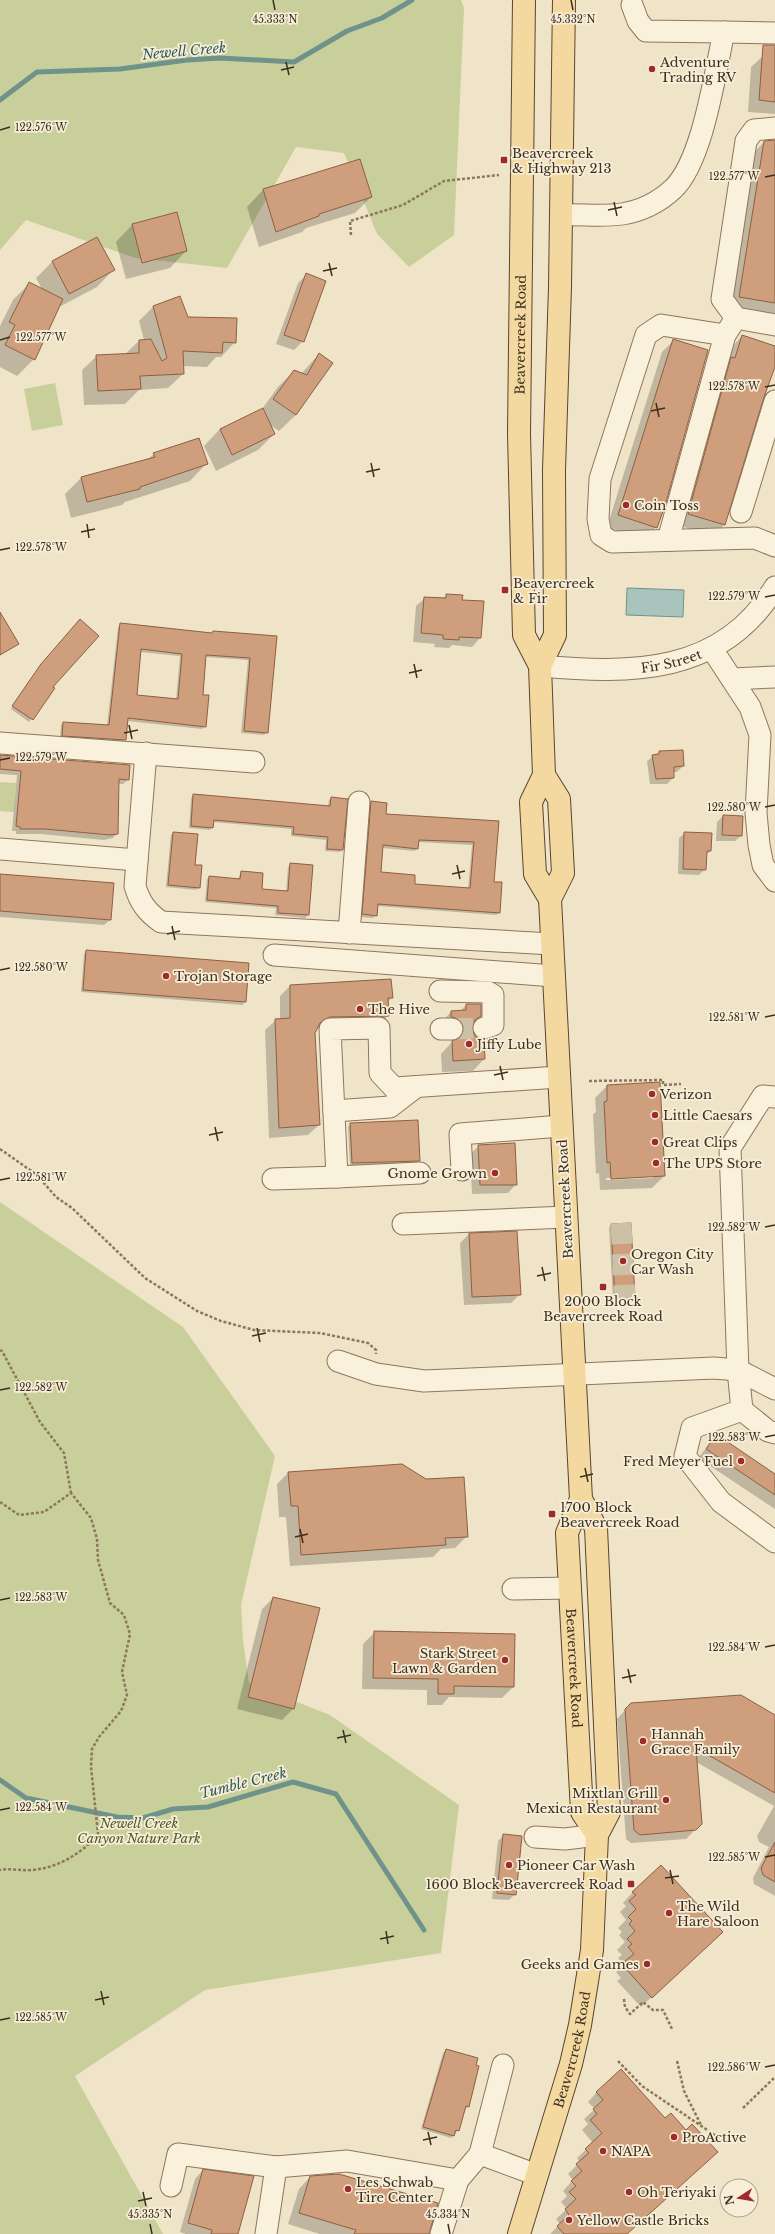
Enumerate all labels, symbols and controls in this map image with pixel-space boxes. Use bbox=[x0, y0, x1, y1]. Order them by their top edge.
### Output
text: 45.333°N bbox=[252, 13, 298, 26]
text: 45.332°N bbox=[550, 13, 596, 26]
water label: Newell Creek bbox=[140, 38, 227, 64]
place label: Adventure Trading RV bbox=[659, 54, 737, 86]
marker: Adventure Trading RV bbox=[647, 64, 657, 74]
text: 122.576°W bbox=[15, 121, 67, 134]
place label: Beavercreek & Highway 213 bbox=[512, 145, 611, 177]
marker: Beavercreek & Highway 213 bbox=[499, 155, 509, 165]
text: 122.577°W bbox=[709, 170, 759, 183]
street label: Beavercreek Road bbox=[511, 275, 530, 395]
text: 122.577°W bbox=[16, 331, 66, 344]
text: 122.578°W bbox=[708, 380, 760, 393]
place label: Coin Toss bbox=[634, 497, 699, 514]
marker: Coin Toss bbox=[621, 500, 631, 510]
text: 122.578°W bbox=[15, 541, 67, 554]
place label: Beavercreek & Fir bbox=[513, 575, 594, 607]
marker: Beavercreek & Fir bbox=[500, 585, 510, 595]
text: 122.579°W bbox=[708, 590, 760, 603]
street label: Fir Street bbox=[640, 646, 704, 677]
text: 122.579°W bbox=[15, 751, 67, 764]
text: 122.580°W bbox=[707, 801, 761, 814]
text: 122.580°W bbox=[14, 961, 68, 974]
place label: Trojan Storage bbox=[174, 968, 272, 985]
marker: Trojan Storage bbox=[161, 971, 171, 981]
place label: The Hive bbox=[368, 1001, 430, 1018]
marker: The Hive bbox=[355, 1004, 365, 1014]
text: 122.581°W bbox=[709, 1011, 760, 1024]
place label: Jiffy Lube bbox=[475, 1036, 542, 1053]
marker: Jiffy Lube bbox=[464, 1039, 474, 1049]
place label: Verizon bbox=[659, 1086, 712, 1103]
marker: Verizon bbox=[647, 1089, 657, 1099]
place label: Little Caesars bbox=[663, 1107, 752, 1124]
marker: Little Caesars bbox=[650, 1110, 660, 1120]
place label: Great Clips bbox=[663, 1134, 738, 1151]
marker: Great Clips bbox=[650, 1137, 660, 1147]
street label: Beavercreek Road bbox=[554, 1139, 577, 1259]
place label: The UPS Store bbox=[664, 1155, 762, 1172]
marker: The UPS Store bbox=[651, 1158, 661, 1168]
place label: Gnome Grown bbox=[387, 1165, 487, 1182]
marker: Gnome Grown bbox=[490, 1168, 500, 1178]
text: 122.581°W bbox=[16, 1171, 67, 1184]
text: 122.582°W bbox=[708, 1221, 761, 1234]
place label: Oregon City Car Wash bbox=[631, 1246, 714, 1278]
marker: Oregon City Car Wash bbox=[618, 1256, 628, 1266]
marker: 2000 Block Beavercreek Road bbox=[598, 1282, 608, 1292]
place label: 2000 Block Beavercreek Road bbox=[543, 1293, 663, 1325]
text: 122.582°W bbox=[15, 1381, 68, 1394]
text: 122.583°W bbox=[708, 1431, 761, 1444]
place label: Fred Meyer Fuel bbox=[623, 1453, 733, 1470]
marker: Fred Meyer Fuel bbox=[736, 1456, 746, 1466]
place label: 1700 Block Beavercreek Road bbox=[560, 1499, 680, 1531]
marker: 1700 Block Beavercreek Road bbox=[547, 1509, 557, 1519]
text: 122.583°W bbox=[15, 1591, 68, 1604]
street label: Beavercreek Road bbox=[562, 1608, 585, 1728]
text: 122.584°W bbox=[708, 1641, 760, 1654]
place label: Stark Street Lawn & Garden bbox=[392, 1645, 497, 1677]
marker: Stark Street Lawn & Garden bbox=[500, 1655, 510, 1665]
place label: Hannah Grace Family bbox=[651, 1726, 741, 1758]
marker: Hannah Grace Family bbox=[638, 1736, 648, 1746]
water label: Tumble Creek bbox=[198, 1764, 288, 1802]
place label: Mixtlan Grill Mexican Restaurant bbox=[526, 1785, 658, 1817]
marker: Mixtlan Grill Mexican Restaurant bbox=[661, 1795, 671, 1805]
text: 122.584°W bbox=[15, 1801, 67, 1814]
park label: Newell Creek Canyon Nature Park bbox=[77, 1815, 201, 1847]
text: 122.585°W bbox=[708, 1851, 760, 1864]
place label: Pioneer Car Wash bbox=[517, 1857, 635, 1874]
marker: Pioneer Car Wash bbox=[504, 1860, 514, 1870]
place label: 1600 Block Beavercreek Road bbox=[426, 1876, 623, 1893]
marker: 1600 Block Beavercreek Road bbox=[626, 1879, 636, 1889]
place label: The Wild Hare Saloon bbox=[677, 1898, 759, 1930]
marker: The Wild Hare Saloon bbox=[664, 1908, 674, 1918]
place label: Geeks and Games bbox=[521, 1956, 639, 1973]
marker: Geeks and Games bbox=[642, 1959, 652, 1969]
street label: Beavercreek Road bbox=[550, 1990, 594, 2110]
text: 122.585°W bbox=[15, 2011, 67, 2024]
text: 122.586°W bbox=[708, 2061, 761, 2074]
place label: ProActive bbox=[682, 2129, 746, 2146]
marker: ProActive bbox=[669, 2132, 679, 2142]
place label: NAPA bbox=[611, 2143, 652, 2160]
marker: NAPA bbox=[598, 2146, 608, 2156]
place label: Les Schwab Tire Center bbox=[356, 2174, 434, 2206]
north arrow bbox=[719, 2178, 759, 2218]
marker: Les Schwab Tire Center bbox=[343, 2184, 353, 2194]
place label: Oh Teriyaki bbox=[637, 2184, 717, 2201]
marker: Oh Teriyaki bbox=[624, 2187, 634, 2197]
text: N bbox=[721, 2193, 737, 2207]
text: 45.335°N bbox=[128, 2208, 172, 2221]
text: 45.334°N bbox=[426, 2208, 470, 2221]
place label: Yellow Castle Bricks bbox=[576, 2212, 709, 2229]
marker: Yellow Castle Bricks bbox=[564, 2215, 574, 2225]

